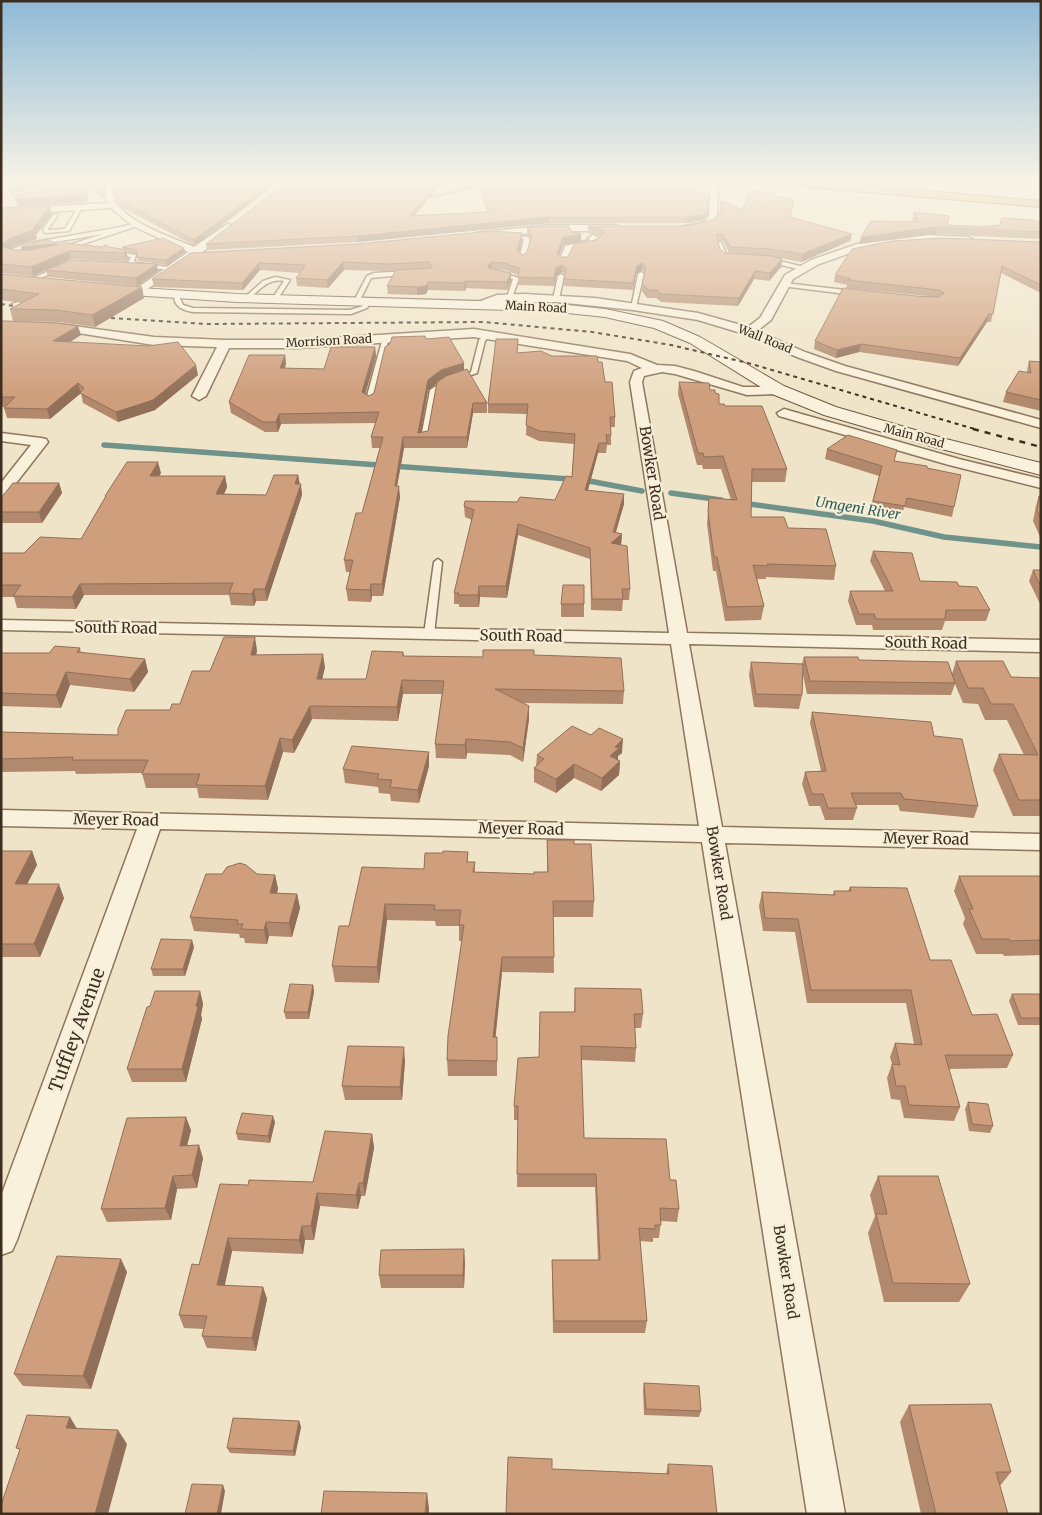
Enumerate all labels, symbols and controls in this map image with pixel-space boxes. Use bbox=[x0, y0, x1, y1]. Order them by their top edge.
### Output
street label: Main Road bbox=[505, 297, 567, 316]
street label: Wall Road bbox=[735, 320, 795, 356]
street label: Morrison Road bbox=[285, 331, 372, 350]
street label: Main Road bbox=[882, 420, 946, 451]
street label: Bowker Road bbox=[636, 424, 669, 522]
water label: Umgeni River bbox=[814, 492, 902, 524]
street label: South Road bbox=[74, 617, 158, 638]
street label: South Road bbox=[479, 625, 563, 646]
street label: South Road bbox=[884, 632, 968, 653]
street label: Meyer Road bbox=[73, 809, 159, 830]
street label: Meyer Road bbox=[478, 818, 564, 839]
street label: Bowker Road bbox=[703, 824, 736, 922]
street label: Meyer Road bbox=[883, 828, 969, 849]
street label: Tuffley Avenue bbox=[43, 964, 110, 1095]
street label: Bowker Road bbox=[770, 1223, 803, 1321]

